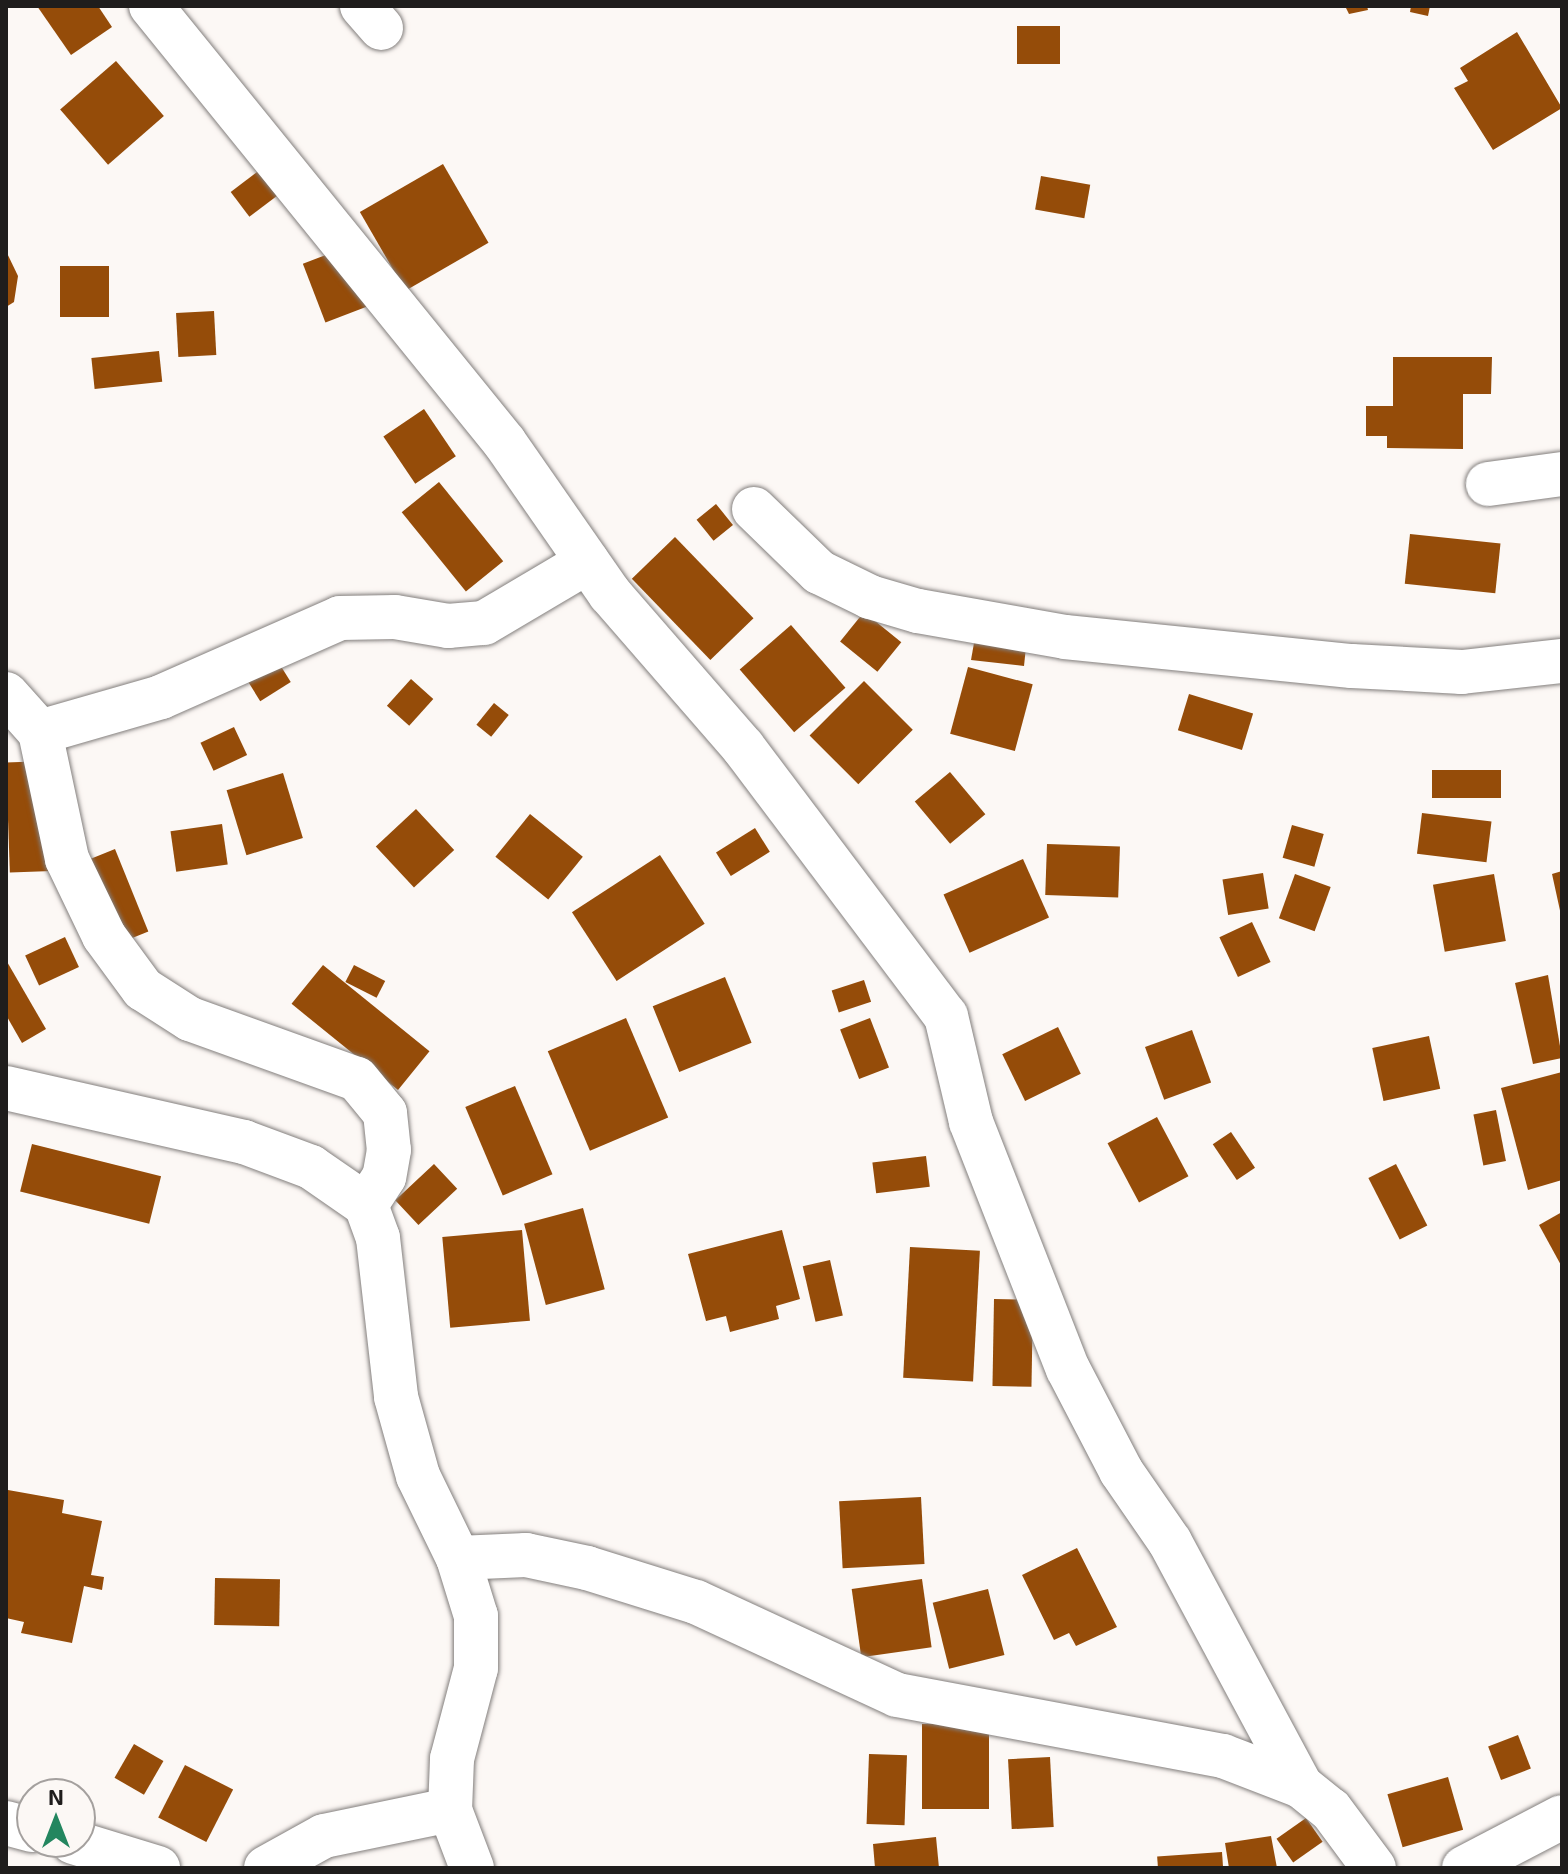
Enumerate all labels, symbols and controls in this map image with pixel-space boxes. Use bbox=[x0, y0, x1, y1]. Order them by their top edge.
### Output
north arrow bbox=[16, 1778, 96, 1858]
text: N bbox=[48, 1783, 64, 1809]

